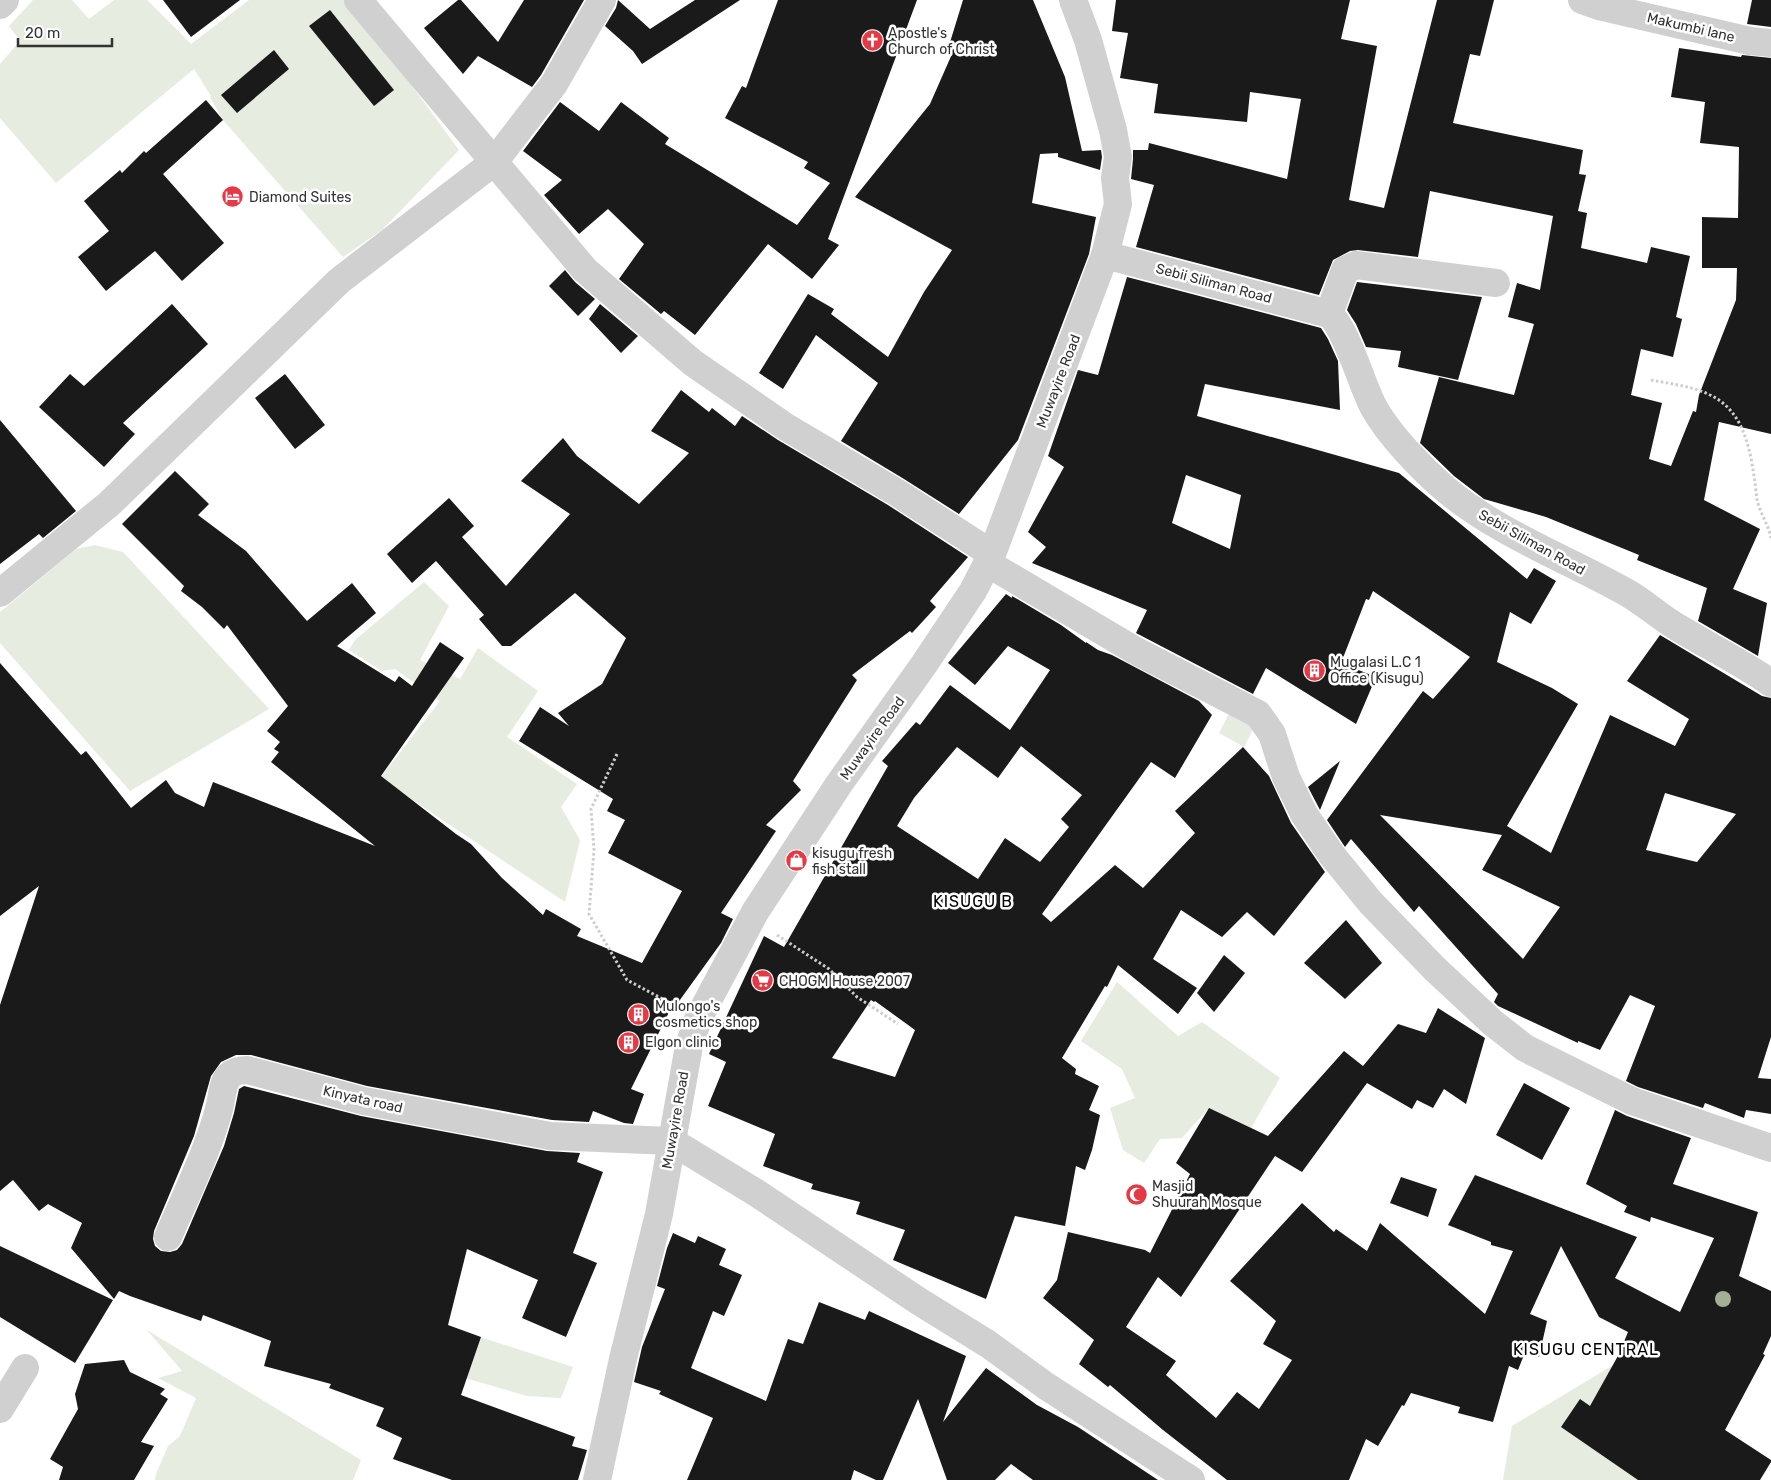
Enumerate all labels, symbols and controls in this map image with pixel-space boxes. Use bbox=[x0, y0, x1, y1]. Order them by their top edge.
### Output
street label: Makumbi lane bbox=[1645, 9, 1737, 46]
scale bar bbox=[18, 15, 111, 47]
text: 20 m bbox=[25, 24, 60, 42]
place label: Apostle's Church of Christ bbox=[888, 25, 995, 58]
church icon: Apostle's Church of Christ bbox=[860, 29, 884, 53]
hotel icon: Diamond Suites bbox=[221, 185, 245, 209]
place label: Diamond Suites bbox=[249, 189, 351, 206]
street label: Sebii Siliman Road bbox=[1154, 260, 1274, 307]
street label: Muwayire Road bbox=[1033, 332, 1084, 430]
street label: Sebii Siliman Road bbox=[1475, 506, 1588, 579]
place label: Mugalasi L.C 1 Office (Kisugu) bbox=[1330, 654, 1424, 687]
building icon: Mugalasi L.C 1 Office (Kisugu) bbox=[1302, 658, 1326, 682]
street label: Muwayire Road bbox=[836, 693, 908, 783]
place label: kisugu fresh fish stall bbox=[812, 845, 892, 878]
shop icon: kisugu fresh fish stall bbox=[784, 849, 808, 873]
district label: KISUGU B bbox=[933, 892, 1013, 911]
supermarket icon: CHOGM House 2007 bbox=[751, 969, 775, 993]
place label: CHOGM House 2007 bbox=[779, 973, 910, 990]
place label: Mulongo's cosmetics shop bbox=[655, 998, 757, 1031]
building icon: Mulongo's cosmetics shop bbox=[627, 1002, 651, 1026]
building icon: Elgon clinic bbox=[617, 1030, 641, 1054]
place label: Elgon clinic bbox=[645, 1034, 720, 1051]
street label: Muwayire Road bbox=[659, 1070, 692, 1170]
street label: Kinyata road bbox=[321, 1082, 404, 1117]
place label: Masjid Shuurah Mosque bbox=[1152, 1178, 1262, 1211]
mosque icon: Masjid Shuurah Mosque bbox=[1124, 1182, 1148, 1206]
district label: KISUGU CENTRAL bbox=[1513, 1340, 1659, 1359]

